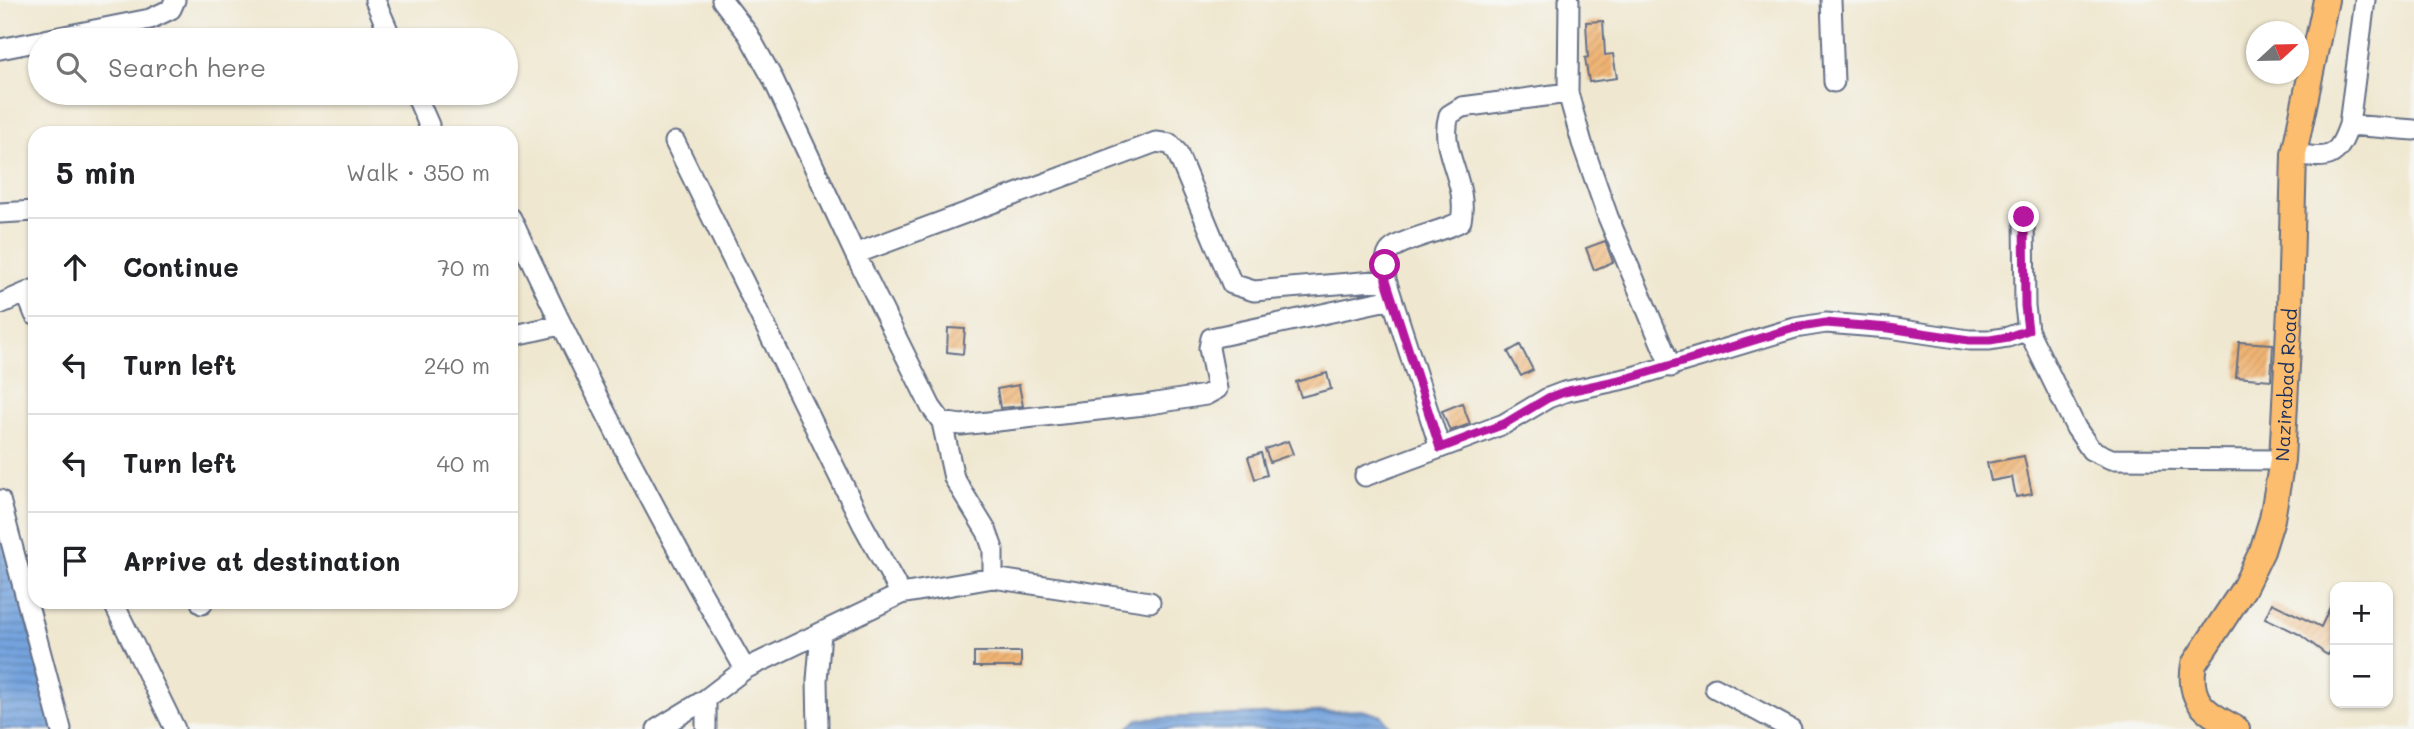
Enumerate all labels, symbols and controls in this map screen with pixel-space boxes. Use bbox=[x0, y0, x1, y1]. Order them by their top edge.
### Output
north arrow bbox=[2246, 21, 2309, 84]
search box bbox=[28, 28, 518, 105]
icon: search bbox=[52, 48, 90, 86]
text: Search here bbox=[108, 50, 266, 84]
text: 5 min bbox=[56, 152, 136, 192]
text: Walk · 350 m bbox=[346, 157, 490, 187]
route end bbox=[2008, 201, 2039, 232]
icon: ahead bbox=[56, 248, 94, 286]
route start bbox=[1369, 249, 1400, 280]
text: Continue bbox=[123, 250, 239, 284]
text: 70 m bbox=[437, 252, 490, 282]
street label: Nazirabad Road bbox=[2269, 308, 2302, 462]
icon: left bbox=[56, 346, 94, 384]
text: Turn left bbox=[123, 348, 236, 382]
text: 240 m bbox=[424, 350, 490, 380]
icon: left bbox=[56, 444, 94, 482]
text: Turn left bbox=[123, 446, 236, 480]
text: 40 m bbox=[437, 448, 490, 478]
icon: arrive bbox=[56, 542, 94, 580]
text: Arrive at destination bbox=[123, 544, 400, 578]
map controls bbox=[2330, 582, 2393, 708]
button: + bbox=[2330, 582, 2393, 645]
button: − bbox=[2330, 645, 2393, 708]

